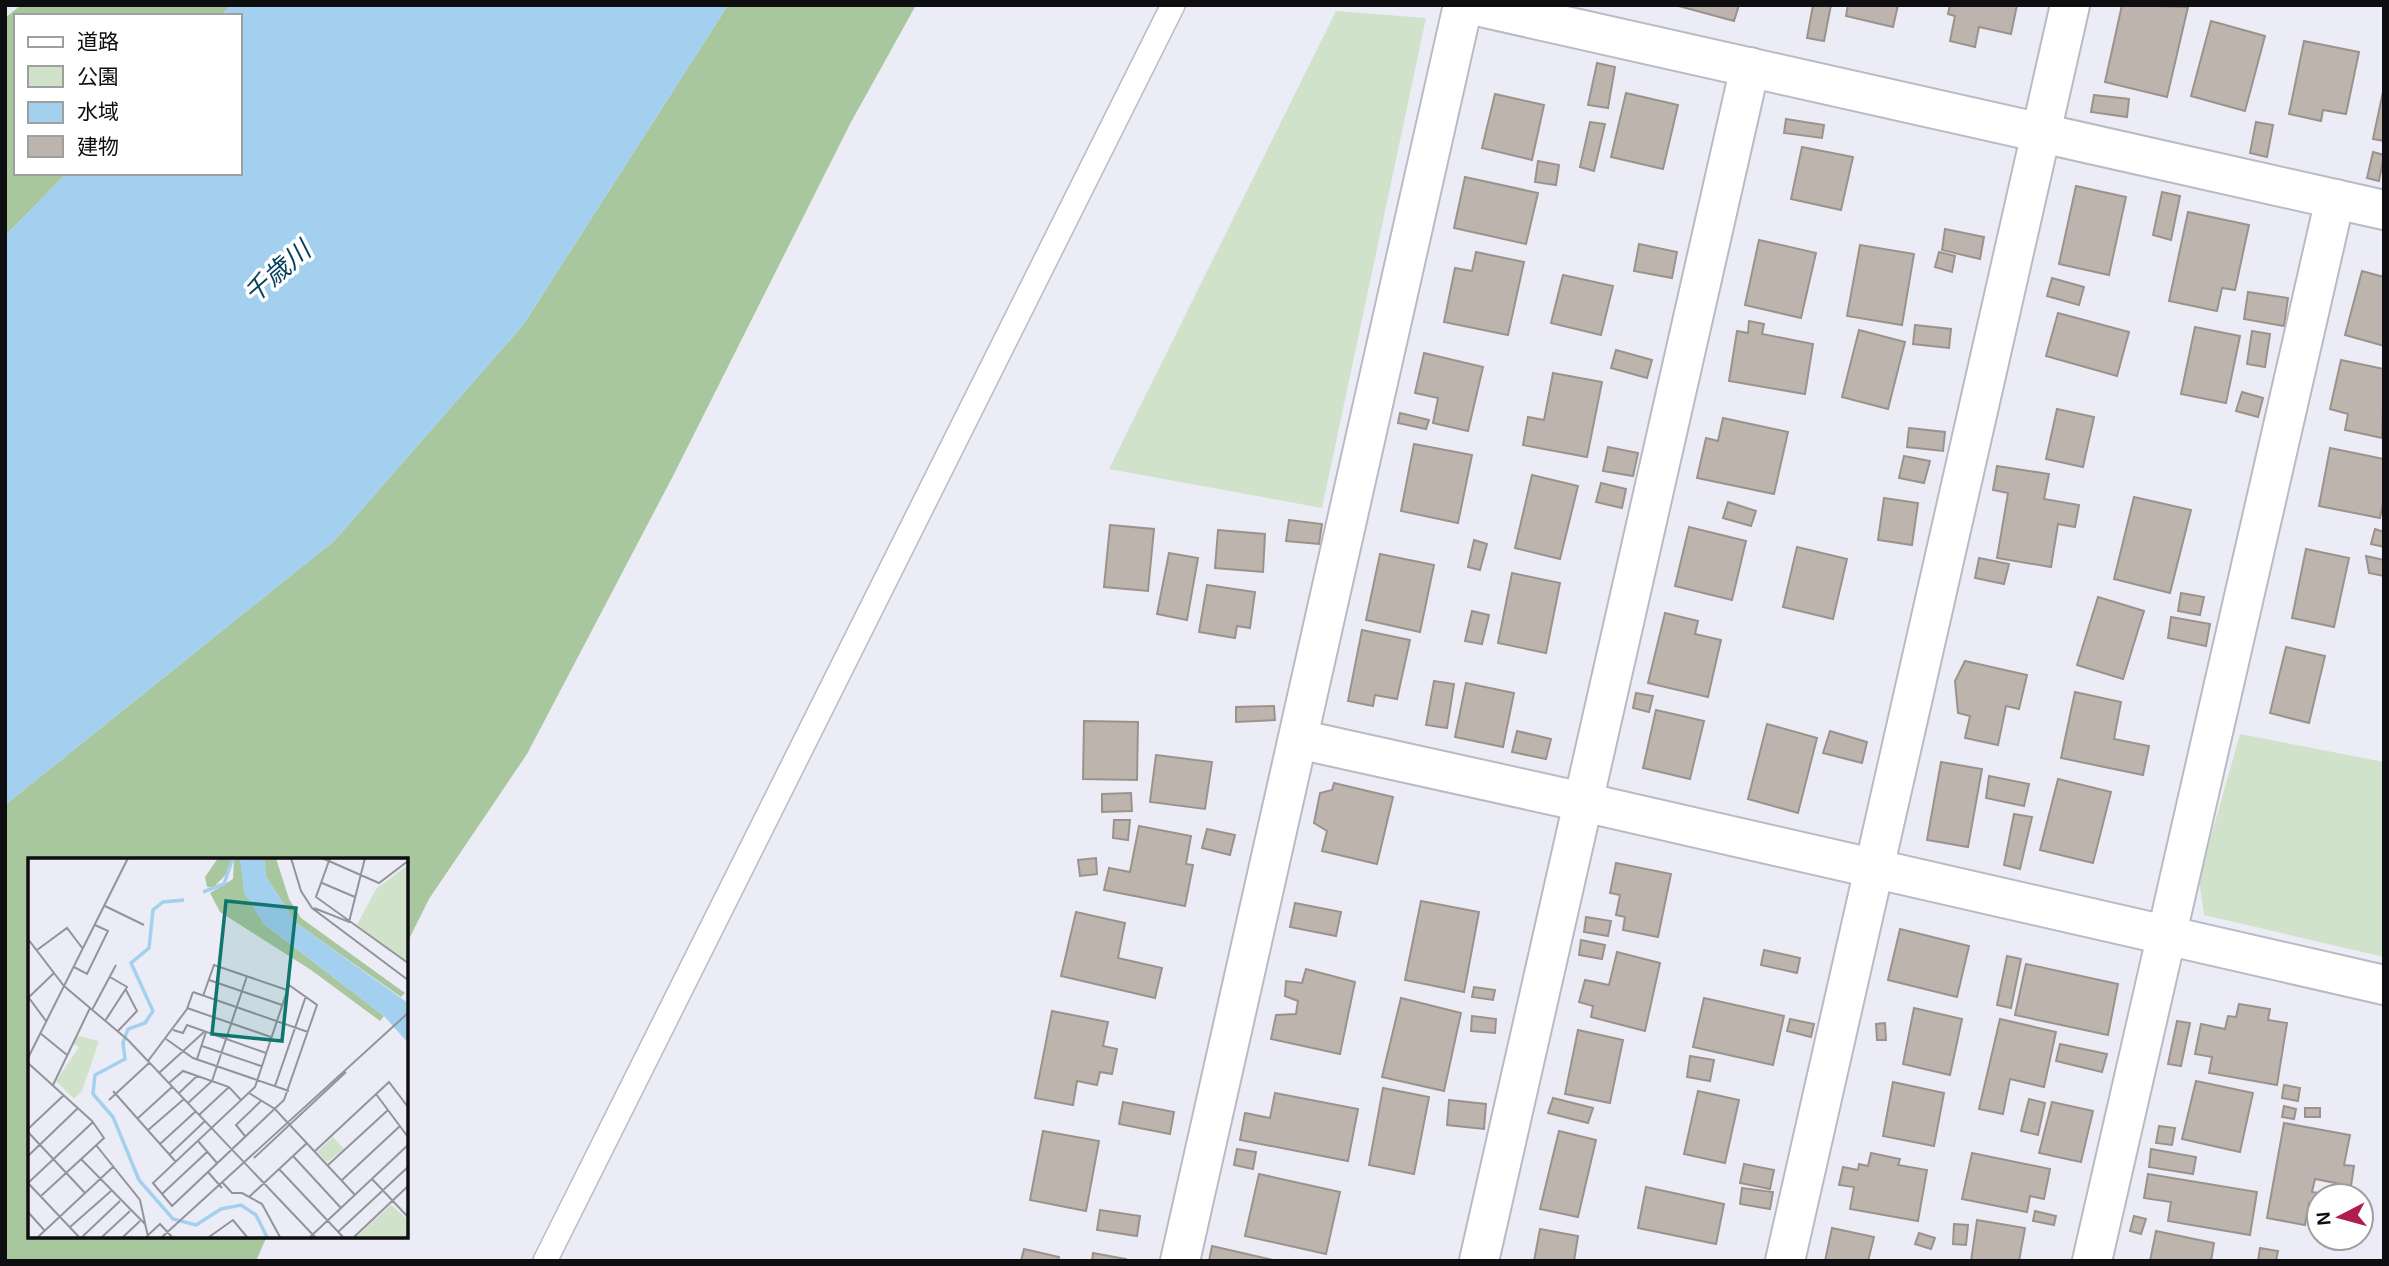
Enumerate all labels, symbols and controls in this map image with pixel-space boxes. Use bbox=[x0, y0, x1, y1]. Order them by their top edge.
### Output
legend bbox=[14, 14, 242, 175]
text: 道路 bbox=[77, 30, 119, 53]
text: 公園 bbox=[77, 65, 119, 88]
text: 水域 bbox=[77, 100, 119, 123]
text: 建物 bbox=[77, 135, 119, 158]
water label: 千歳川 bbox=[238, 233, 319, 309]
inset map bbox=[28, 858, 408, 1238]
north arrow bbox=[2305, 1182, 2375, 1252]
text: N bbox=[2312, 1211, 2335, 1227]

